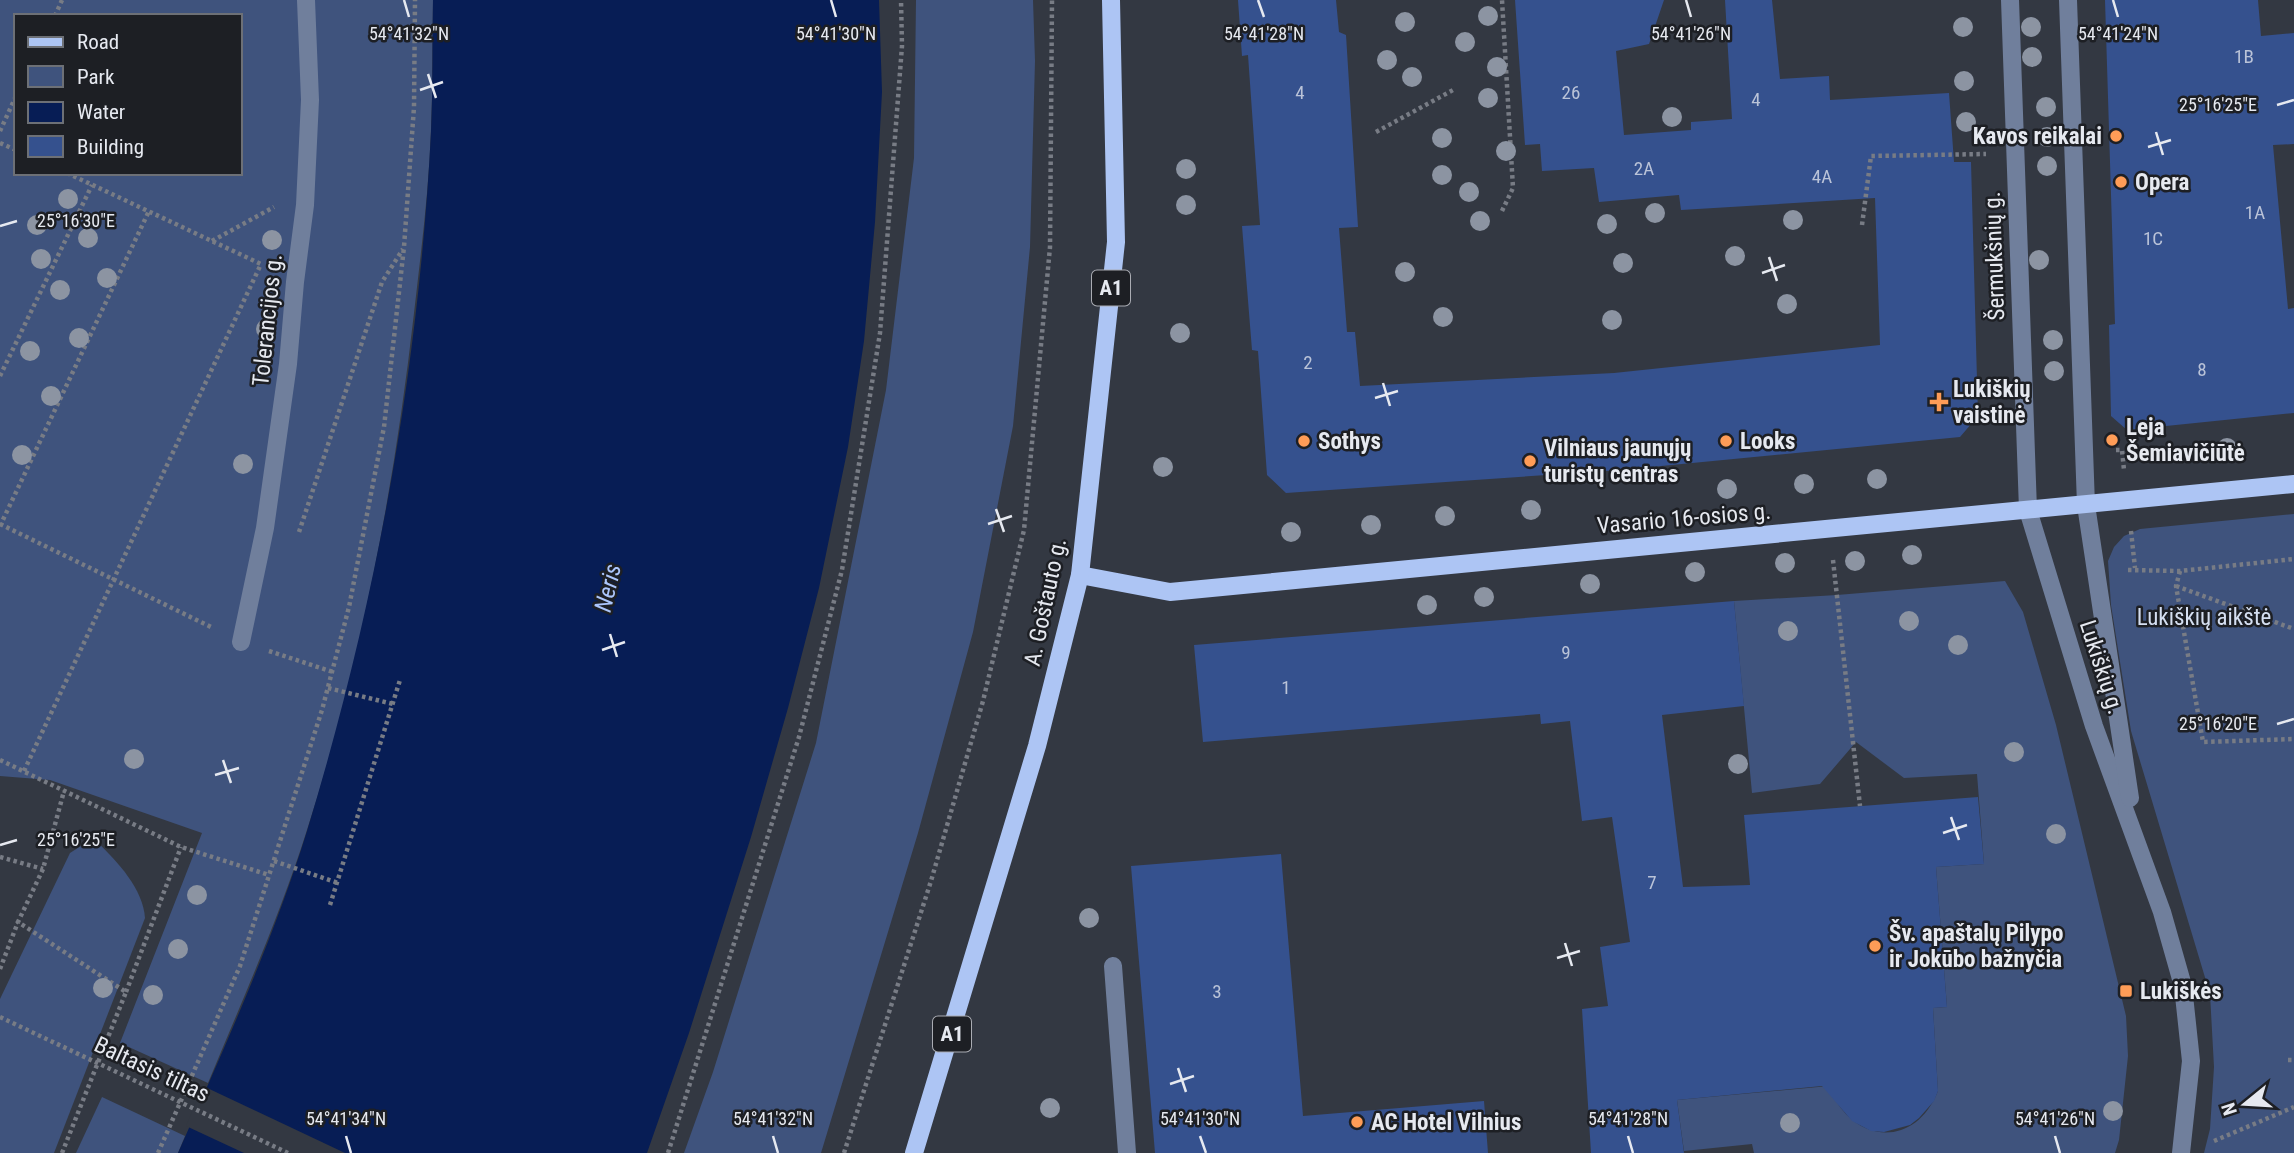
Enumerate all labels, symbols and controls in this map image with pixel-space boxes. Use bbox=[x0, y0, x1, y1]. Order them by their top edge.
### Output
legend bbox=[14, 14, 242, 175]
text: 54°41'32"N bbox=[369, 23, 449, 44]
text: 54°41'30"N bbox=[796, 23, 876, 44]
text: 54°41'28"N bbox=[1224, 23, 1304, 44]
text: 54°41'26"N bbox=[1651, 23, 1731, 44]
text: 54°41'24"N bbox=[2078, 23, 2158, 44]
text: Road bbox=[77, 30, 119, 54]
house number: 1B bbox=[2234, 45, 2254, 68]
text: Park bbox=[77, 65, 115, 89]
house number: 4 bbox=[1295, 81, 1305, 104]
house number: 26 bbox=[1562, 81, 1580, 104]
house number: 4 bbox=[1751, 88, 1761, 111]
text: 25°16'25"E bbox=[2179, 94, 2257, 115]
text: Water bbox=[77, 100, 125, 124]
place label: Kavos reikalai bbox=[1973, 123, 2102, 150]
marker: Kavos reikalai bbox=[2108, 128, 2124, 144]
text: Building bbox=[77, 135, 144, 159]
house number: 2A bbox=[1634, 157, 1654, 180]
house number: 4A bbox=[1812, 165, 1832, 188]
place label: Opera bbox=[2135, 169, 2190, 196]
marker: Opera bbox=[2113, 174, 2129, 190]
street label: Šermukšnių g. bbox=[1978, 191, 2010, 321]
house number: 1A bbox=[2245, 201, 2265, 224]
text: 25°16'30"E bbox=[37, 210, 115, 231]
house number: 1C bbox=[2143, 227, 2163, 250]
street label: Tolerancijos g. bbox=[247, 253, 288, 388]
road number: A1 bbox=[1092, 270, 1130, 306]
house number: 2 bbox=[1303, 351, 1313, 374]
house number: 8 bbox=[2197, 358, 2207, 381]
place label: Lukiškių vaistinė bbox=[1953, 376, 2030, 429]
marker: Lukiškių vaistinė bbox=[1931, 394, 1947, 410]
place label: Leja Šemiavičiūtė bbox=[2126, 414, 2245, 467]
place label: Sothys bbox=[1318, 428, 1381, 455]
place label: Looks bbox=[1740, 428, 1795, 455]
marker: Leja Šemiavičiūtė bbox=[2104, 432, 2120, 448]
marker: Sothys bbox=[1296, 433, 1312, 449]
marker: Looks bbox=[1718, 433, 1734, 449]
place label: Vilniaus jaunųjų turistų centras bbox=[1544, 435, 1691, 488]
marker: Vilniaus jaunųjų turistų centras bbox=[1522, 453, 1538, 469]
street label: Vasario 16-osios g. bbox=[1596, 497, 1772, 540]
street label: A. Goštauto g. bbox=[1019, 536, 1072, 668]
water label: Neris bbox=[589, 561, 627, 615]
park label: Lukiškių aikštė bbox=[2137, 604, 2271, 631]
street label: Lukiškių g. bbox=[2074, 617, 2129, 718]
house number: 9 bbox=[1561, 641, 1571, 664]
house number: 1 bbox=[1281, 676, 1291, 699]
text: 25°16'20"E bbox=[2179, 713, 2257, 734]
text: 25°16'25"E bbox=[37, 829, 115, 850]
house number: 7 bbox=[1647, 871, 1657, 894]
place label: Šv. apaštalų Pilypo ir Jokūbo bažnyčia bbox=[1889, 919, 2063, 973]
marker: Šv. apaštalų Pilypo ir Jokūbo bažnyčia bbox=[1867, 938, 1883, 954]
place label: Lukiškės bbox=[2140, 978, 2222, 1005]
house number: 3 bbox=[1212, 980, 1222, 1003]
marker: Lukiškės bbox=[2118, 983, 2134, 999]
road number: A1 bbox=[933, 1016, 971, 1052]
street label: Baltasis tiltas bbox=[90, 1031, 214, 1108]
north arrow bbox=[2210, 1069, 2280, 1139]
text: N bbox=[2217, 1100, 2242, 1118]
text: 54°41'34"N bbox=[306, 1108, 386, 1129]
text: 54°41'32"N bbox=[733, 1108, 813, 1129]
text: 54°41'30"N bbox=[1160, 1108, 1240, 1129]
text: 54°41'28"N bbox=[1588, 1108, 1668, 1129]
text: 54°41'26"N bbox=[2015, 1108, 2095, 1129]
place label: AC Hotel Vilnius bbox=[1371, 1109, 1521, 1136]
marker: AC Hotel Vilnius bbox=[1349, 1114, 1365, 1130]

